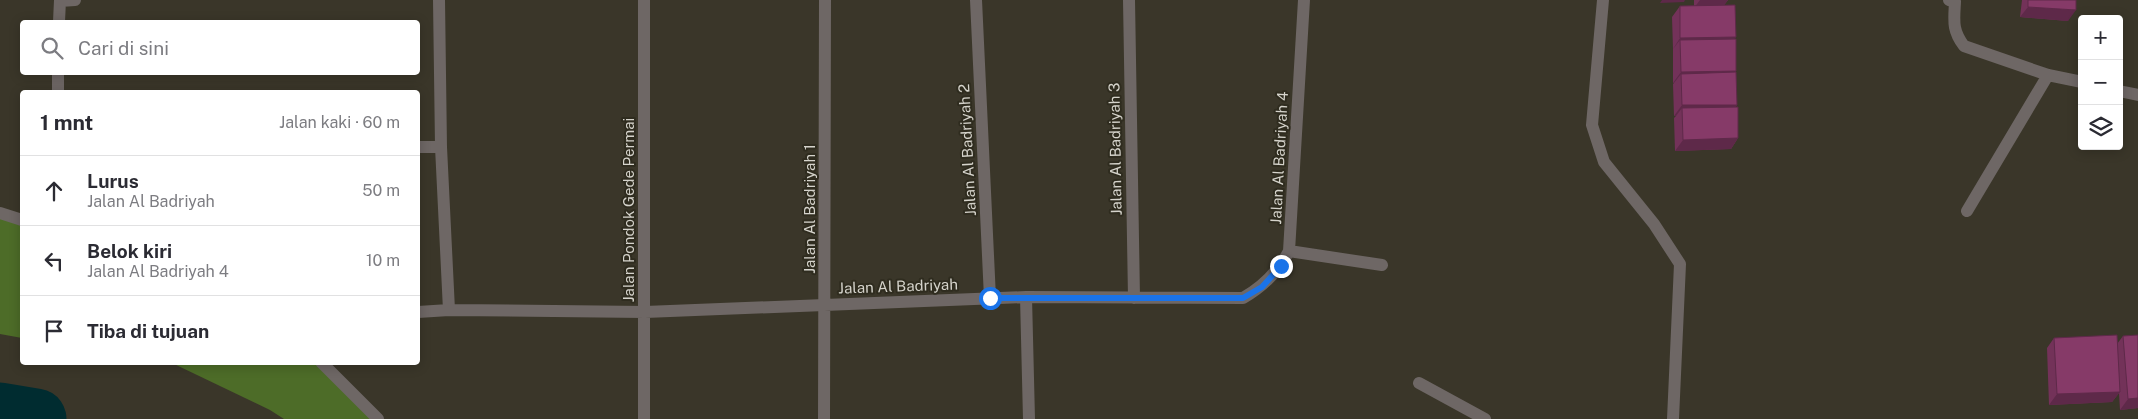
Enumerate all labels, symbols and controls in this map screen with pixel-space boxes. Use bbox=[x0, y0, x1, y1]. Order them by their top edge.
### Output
map controls bbox=[2078, 15, 2123, 150]
button: + bbox=[2078, 15, 2123, 60]
search box bbox=[20, 20, 420, 75]
icon: search bbox=[38, 34, 66, 62]
text: Cari di sini bbox=[78, 37, 169, 59]
button: − bbox=[2078, 60, 2123, 105]
street label: Jalan Al Badriyah 3 bbox=[1105, 82, 1125, 216]
street label: Jalan Al Badriyah 2 bbox=[955, 83, 979, 217]
street label: Jalan Al Badriyah 4 bbox=[1267, 91, 1291, 225]
button: layers bbox=[2078, 105, 2123, 150]
text: 1 mnt bbox=[40, 110, 93, 135]
text: Jalan kaki · 60 m bbox=[279, 113, 400, 132]
street label: Jalan Pondok Gede Permai bbox=[620, 118, 637, 302]
street label: Jalan Al Badriyah 1 bbox=[801, 144, 818, 274]
text: Lurus bbox=[87, 170, 139, 192]
icon: ahead bbox=[40, 177, 68, 205]
text: 50 m bbox=[362, 181, 400, 200]
text: Jalan Al Badriyah bbox=[87, 192, 215, 211]
text: Belok kiri bbox=[87, 240, 172, 262]
icon: left bbox=[40, 247, 68, 275]
text: 10 m bbox=[366, 251, 400, 270]
route end bbox=[1270, 255, 1293, 278]
text: Jalan Al Badriyah 4 bbox=[87, 262, 229, 281]
street label: Jalan Al Badriyah bbox=[838, 275, 958, 297]
route start bbox=[979, 287, 1002, 310]
icon: arrive bbox=[40, 317, 68, 345]
text: Tiba di tujuan bbox=[87, 320, 209, 342]

